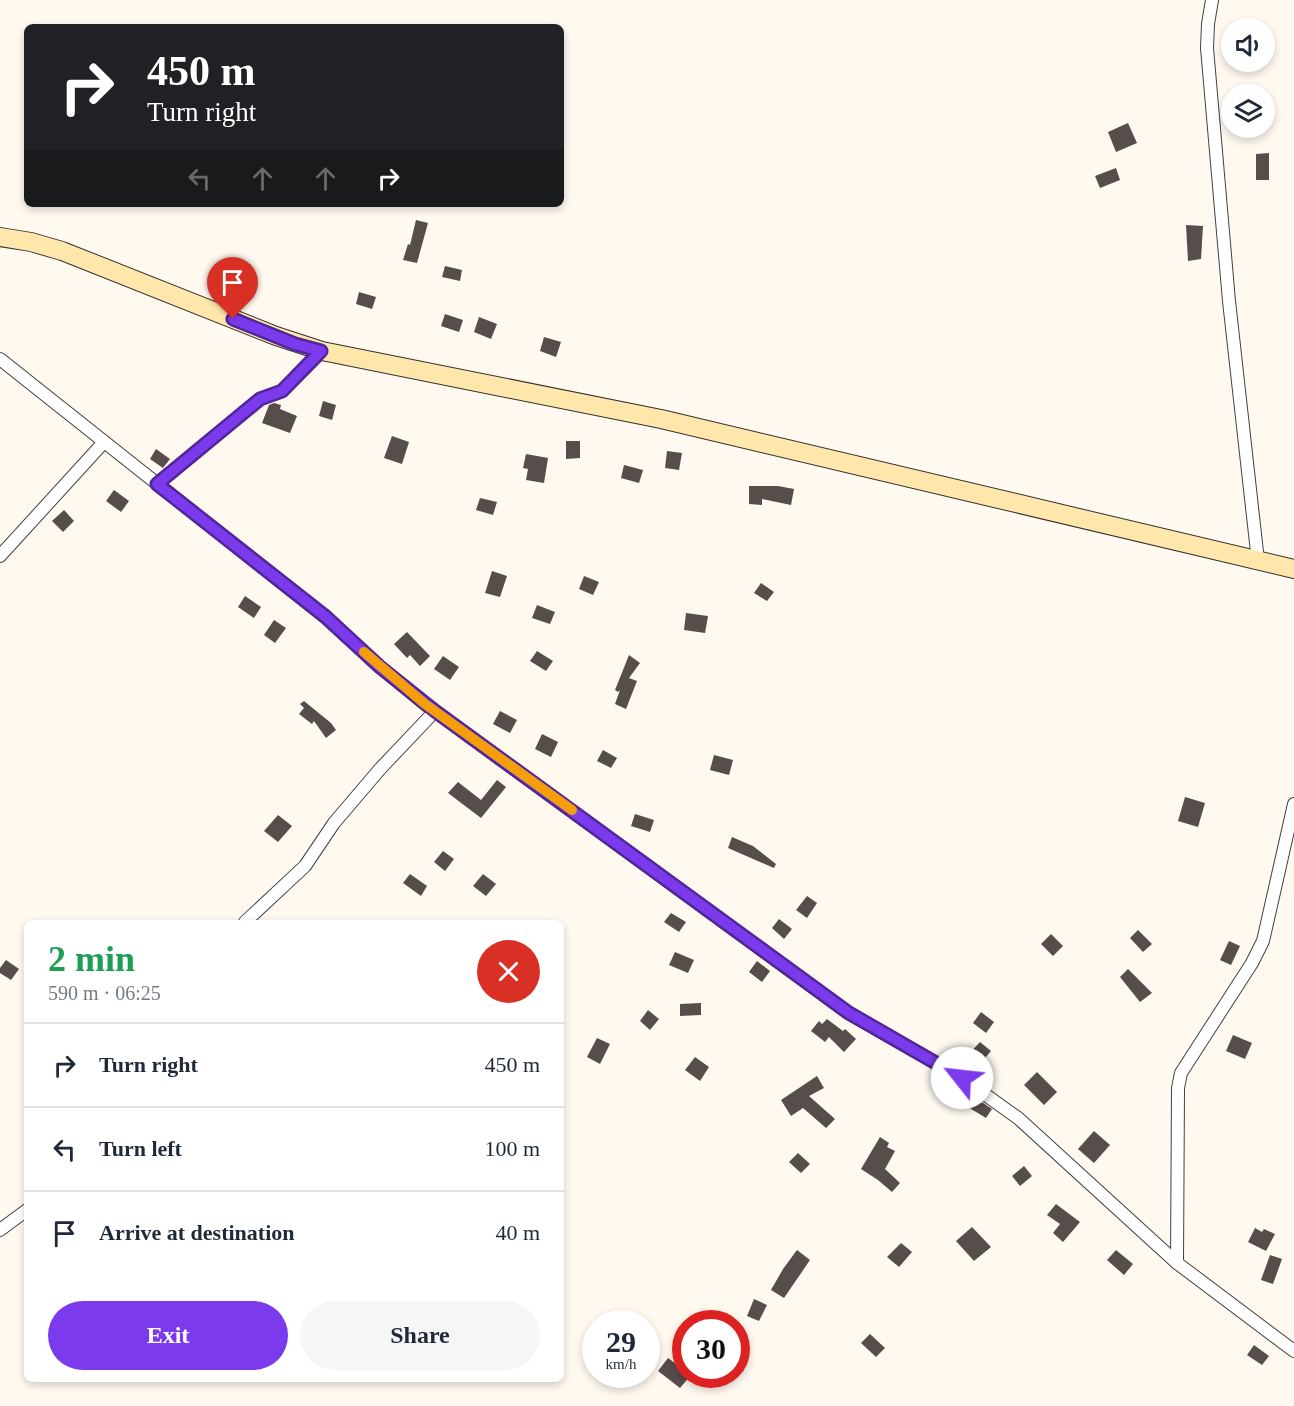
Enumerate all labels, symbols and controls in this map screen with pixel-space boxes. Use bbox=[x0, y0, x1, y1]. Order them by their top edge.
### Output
map controls bbox=[1221, 18, 1275, 138]
button: sound bbox=[1221, 18, 1275, 72]
icon: right bbox=[48, 48, 126, 126]
text: 450 m bbox=[147, 48, 256, 94]
button: layers bbox=[1221, 84, 1275, 138]
text: Turn right bbox=[147, 97, 256, 127]
icon: left bbox=[183, 162, 216, 195]
icon: ahead bbox=[246, 162, 279, 195]
icon: ahead bbox=[309, 162, 342, 195]
icon: right bbox=[372, 162, 405, 195]
pin bbox=[207, 257, 258, 319]
icon: arrive bbox=[216, 266, 249, 299]
text: 2 min bbox=[48, 939, 135, 979]
button: close bbox=[477, 940, 540, 1003]
text: 590 m · 06:25 bbox=[48, 982, 161, 1004]
position arrow bbox=[930, 1046, 994, 1110]
icon: right bbox=[48, 1049, 81, 1082]
text: Turn right bbox=[99, 1052, 198, 1077]
text: 450 m bbox=[484, 1052, 540, 1077]
icon: left bbox=[48, 1133, 81, 1166]
text: Turn left bbox=[99, 1136, 182, 1161]
text: 100 m bbox=[484, 1136, 540, 1161]
icon: arrive bbox=[48, 1217, 81, 1250]
text: Arrive at destination bbox=[99, 1220, 295, 1245]
text: 40 m bbox=[495, 1220, 540, 1245]
button: Exit bbox=[48, 1301, 288, 1370]
button: Share bbox=[300, 1301, 540, 1370]
speed limit sign: 30 bbox=[672, 1310, 750, 1388]
text: 29 bbox=[606, 1325, 636, 1358]
text: km/h bbox=[606, 1356, 636, 1372]

